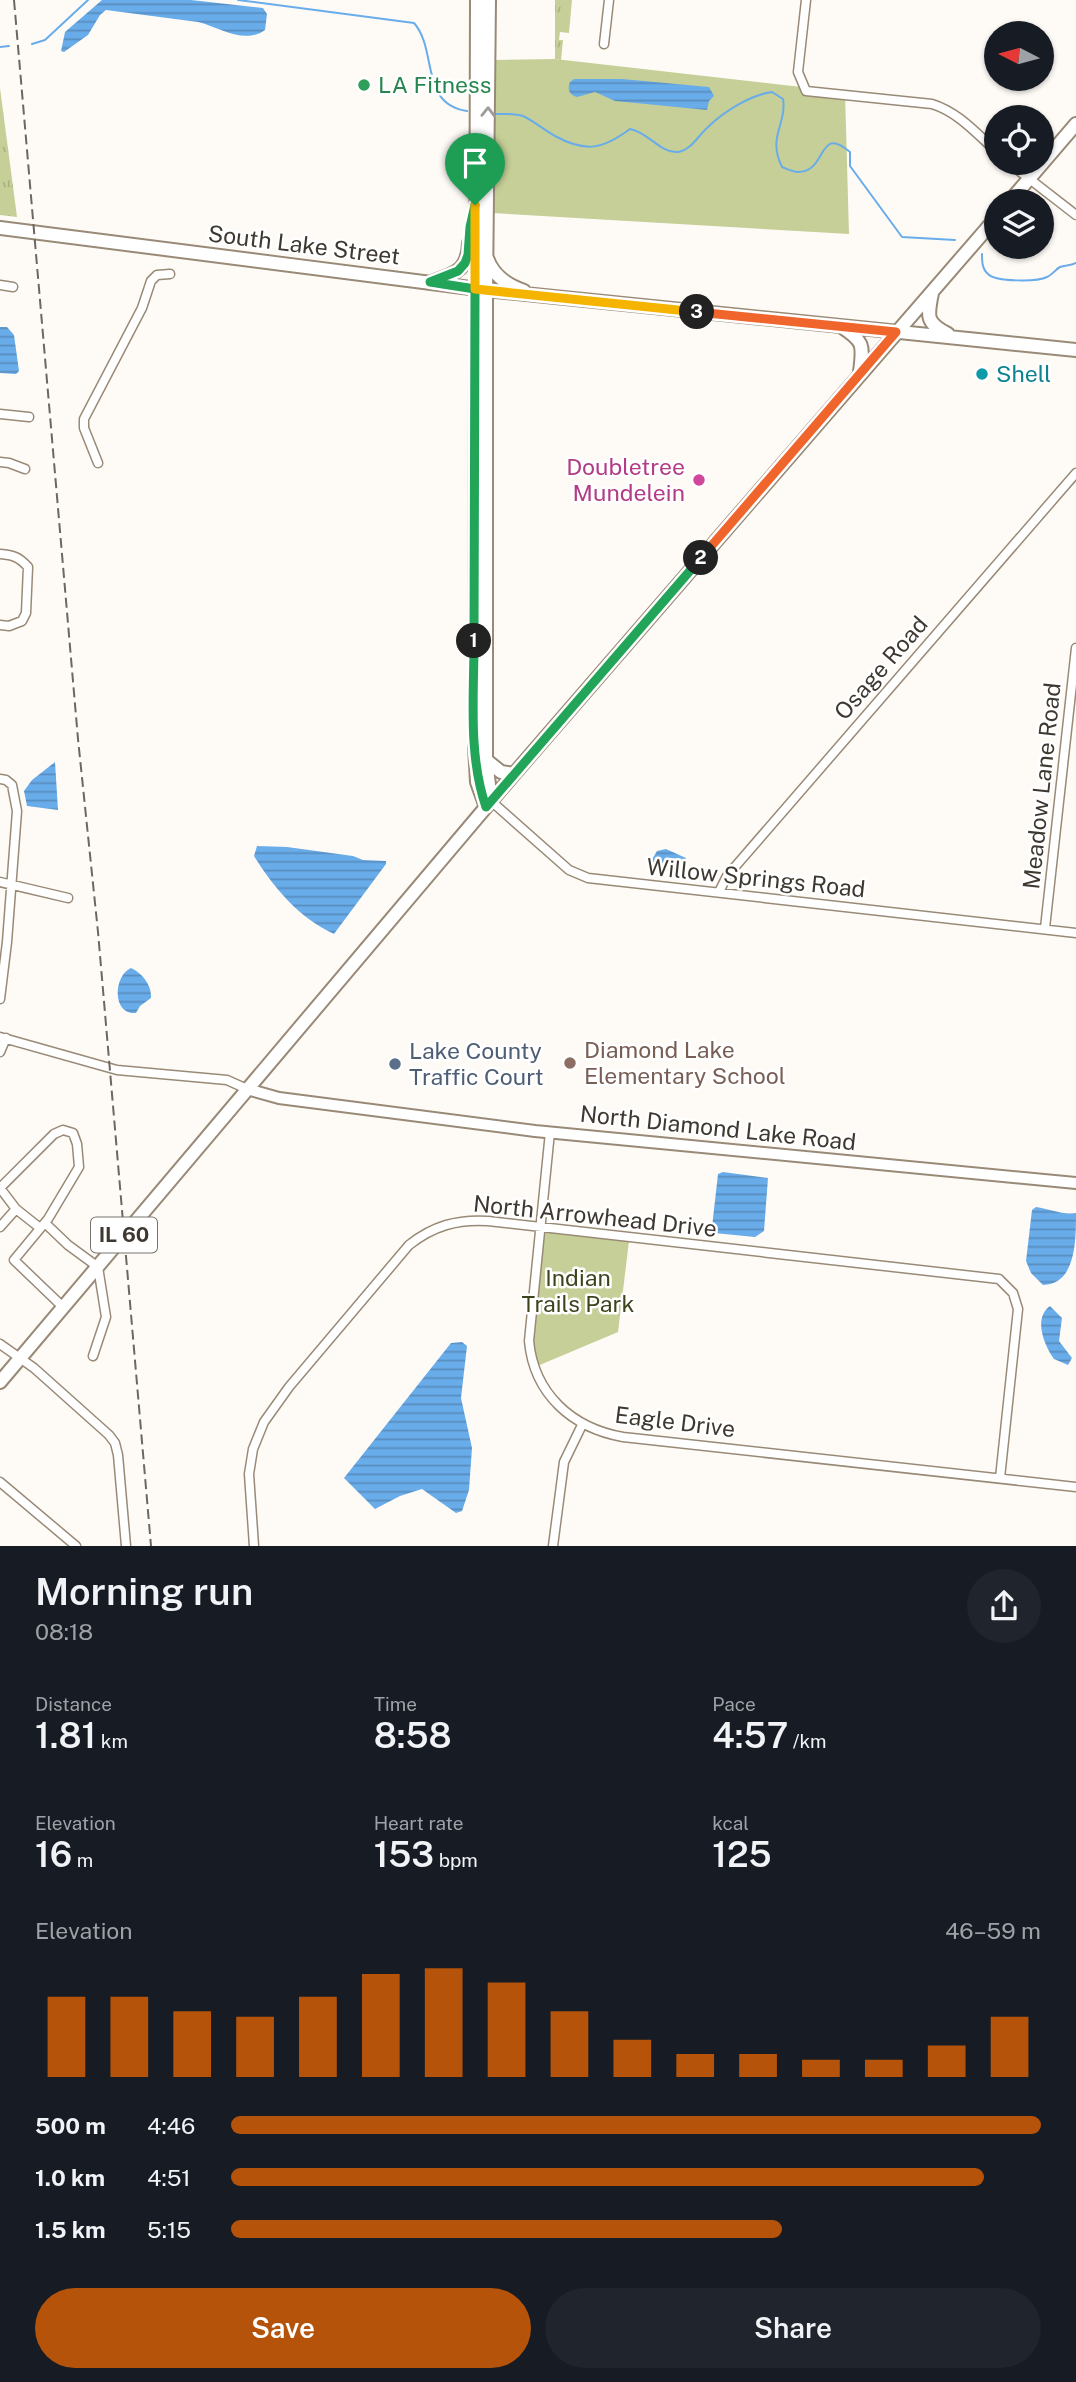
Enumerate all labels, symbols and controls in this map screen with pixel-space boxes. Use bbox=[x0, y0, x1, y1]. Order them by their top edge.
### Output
north arrow bbox=[984, 21, 1054, 91]
map controls bbox=[984, 21, 1054, 259]
place label: LA Fitness bbox=[378, 71, 491, 98]
marker: LA Fitness bbox=[356, 77, 372, 93]
button: locate bbox=[984, 105, 1054, 175]
one-way arrow bbox=[480, 106, 495, 117]
pin bbox=[445, 133, 505, 205]
icon: arrive bbox=[456, 144, 494, 182]
button: layers bbox=[984, 189, 1054, 259]
street label: South Lake Street bbox=[207, 219, 402, 270]
pin: 3 bbox=[680, 294, 714, 330]
text: 3 bbox=[690, 300, 703, 322]
place label: Shell bbox=[996, 360, 1051, 387]
marker: Shell bbox=[974, 366, 990, 382]
place label: Doubletree Mundelein bbox=[566, 453, 685, 506]
marker: Doubletree Mundelein bbox=[691, 472, 707, 488]
pin: 2 bbox=[684, 540, 718, 576]
text: 2 bbox=[694, 546, 707, 568]
street label: Osage Road bbox=[828, 610, 933, 725]
pin: 1 bbox=[456, 624, 491, 658]
text: 1 bbox=[469, 629, 478, 651]
street label: Meadow Lane Road bbox=[1017, 681, 1066, 891]
street label: Willow Springs Road bbox=[645, 853, 867, 902]
place label: Diamond Lake Elementary School bbox=[584, 1036, 786, 1089]
place label: Lake County Traffic Court bbox=[409, 1037, 544, 1090]
marker: Diamond Lake Elementary School bbox=[562, 1055, 578, 1071]
marker: Lake County Traffic Court bbox=[387, 1056, 403, 1072]
street label: North Diamond Lake Road bbox=[579, 1100, 857, 1155]
street label: North Arrowhead Drive bbox=[472, 1189, 718, 1242]
road number: IL 60 bbox=[91, 1218, 157, 1252]
park label: Indian Trails Park bbox=[522, 1264, 635, 1317]
street label: Eagle Drive bbox=[613, 1401, 737, 1442]
text: Morning run bbox=[35, 1569, 253, 1614]
button: share bbox=[967, 1569, 1041, 1643]
text: 08:18 bbox=[35, 1618, 93, 1645]
text: Distance bbox=[35, 1693, 112, 1715]
text: Time bbox=[374, 1693, 417, 1715]
text: Pace bbox=[712, 1693, 756, 1715]
text: 1.81 bbox=[35, 1715, 96, 1756]
text: 8:58 bbox=[374, 1715, 452, 1756]
text: 4:57 bbox=[712, 1715, 788, 1756]
text: km bbox=[96, 1730, 128, 1752]
text: /km bbox=[788, 1730, 827, 1752]
text: Elevation bbox=[35, 1812, 116, 1834]
text: Heart rate bbox=[374, 1812, 463, 1834]
text: kcal bbox=[712, 1812, 749, 1834]
text: 16 bbox=[35, 1834, 72, 1875]
text: 153 bbox=[374, 1834, 434, 1875]
text: 125 bbox=[712, 1834, 772, 1875]
text: m bbox=[72, 1849, 93, 1871]
text: bpm bbox=[434, 1849, 478, 1871]
text: Elevation bbox=[35, 1917, 133, 1944]
text: 46–59 m bbox=[945, 1917, 1041, 1944]
text: 500 m bbox=[35, 2112, 106, 2139]
text: 4:46 bbox=[147, 2112, 195, 2139]
text: 1.0 km bbox=[35, 2164, 105, 2191]
text: 4:51 bbox=[147, 2164, 191, 2191]
text: 1.5 km bbox=[35, 2216, 106, 2243]
text: 5:15 bbox=[147, 2216, 191, 2243]
button: Save bbox=[35, 2288, 531, 2368]
button: Share bbox=[545, 2288, 1041, 2368]

